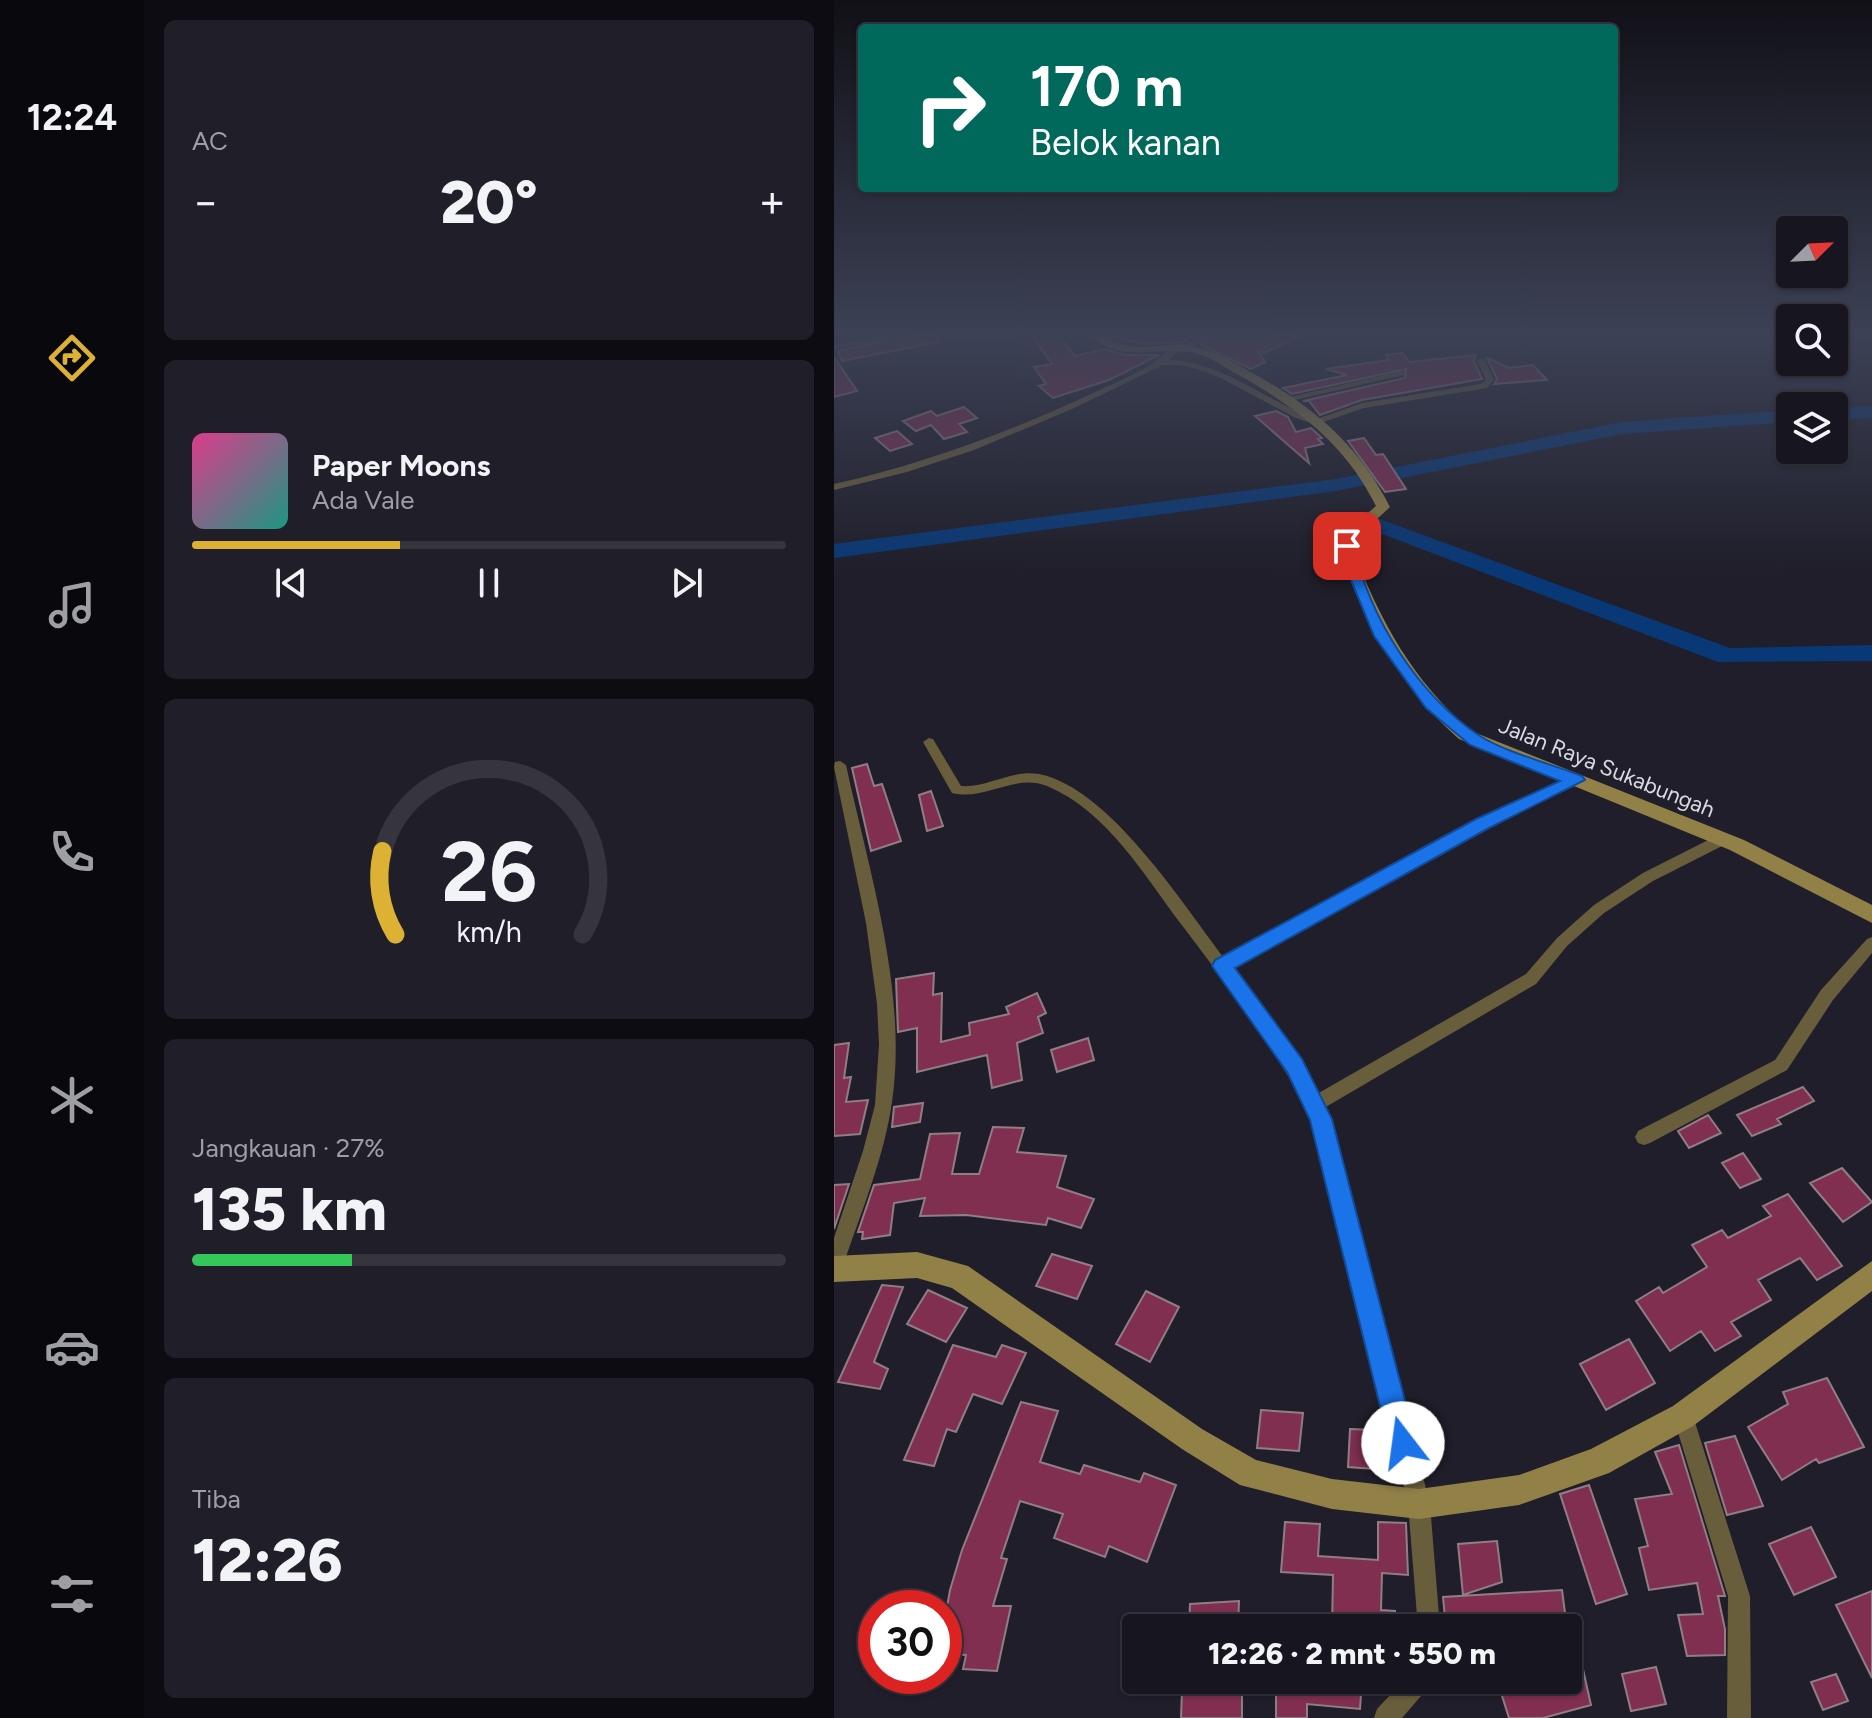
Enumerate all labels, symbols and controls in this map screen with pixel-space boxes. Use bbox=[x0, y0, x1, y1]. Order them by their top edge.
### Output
text: 170 m bbox=[1030, 53, 1183, 120]
icon: right bbox=[898, 56, 1002, 160]
text: 12:24 bbox=[27, 96, 117, 139]
text: Belok kanan bbox=[1030, 121, 1221, 164]
text: AC bbox=[192, 125, 228, 157]
text: 20° bbox=[440, 166, 538, 238]
text: − bbox=[192, 175, 219, 228]
text: + bbox=[759, 175, 786, 228]
north arrow bbox=[1776, 216, 1848, 288]
map controls bbox=[1776, 216, 1848, 464]
button: search bbox=[1776, 304, 1848, 376]
icon: directions bbox=[44, 330, 100, 386]
button: layers bbox=[1776, 392, 1848, 464]
text: Paper Moons bbox=[312, 447, 491, 484]
text: Ada Vale bbox=[312, 484, 415, 516]
pin bbox=[1313, 512, 1381, 580]
icon: arrive bbox=[1325, 524, 1369, 568]
icon: previous bbox=[269, 561, 313, 605]
icon: pause bbox=[467, 561, 511, 605]
icon: next bbox=[665, 561, 709, 605]
icon: music bbox=[44, 577, 100, 633]
street label: Jalan Raya Sukabungah bbox=[1495, 712, 1719, 823]
text: 26 bbox=[441, 822, 537, 922]
icon: phone bbox=[44, 824, 100, 880]
text: km/h bbox=[456, 915, 522, 949]
icon: climate bbox=[44, 1072, 100, 1128]
text: Jangkauan · 27% bbox=[192, 1132, 385, 1164]
text: 135 km bbox=[192, 1173, 387, 1245]
icon: car bbox=[44, 1319, 100, 1375]
position arrow bbox=[1361, 1401, 1445, 1485]
text: Tiba bbox=[192, 1483, 241, 1515]
text: 12:26 bbox=[192, 1524, 343, 1596]
icon: filters bbox=[44, 1566, 100, 1622]
speed limit sign: 30 bbox=[858, 1590, 962, 1694]
text: 12:26 · 2 mnt · 550 m bbox=[1208, 1635, 1496, 1672]

